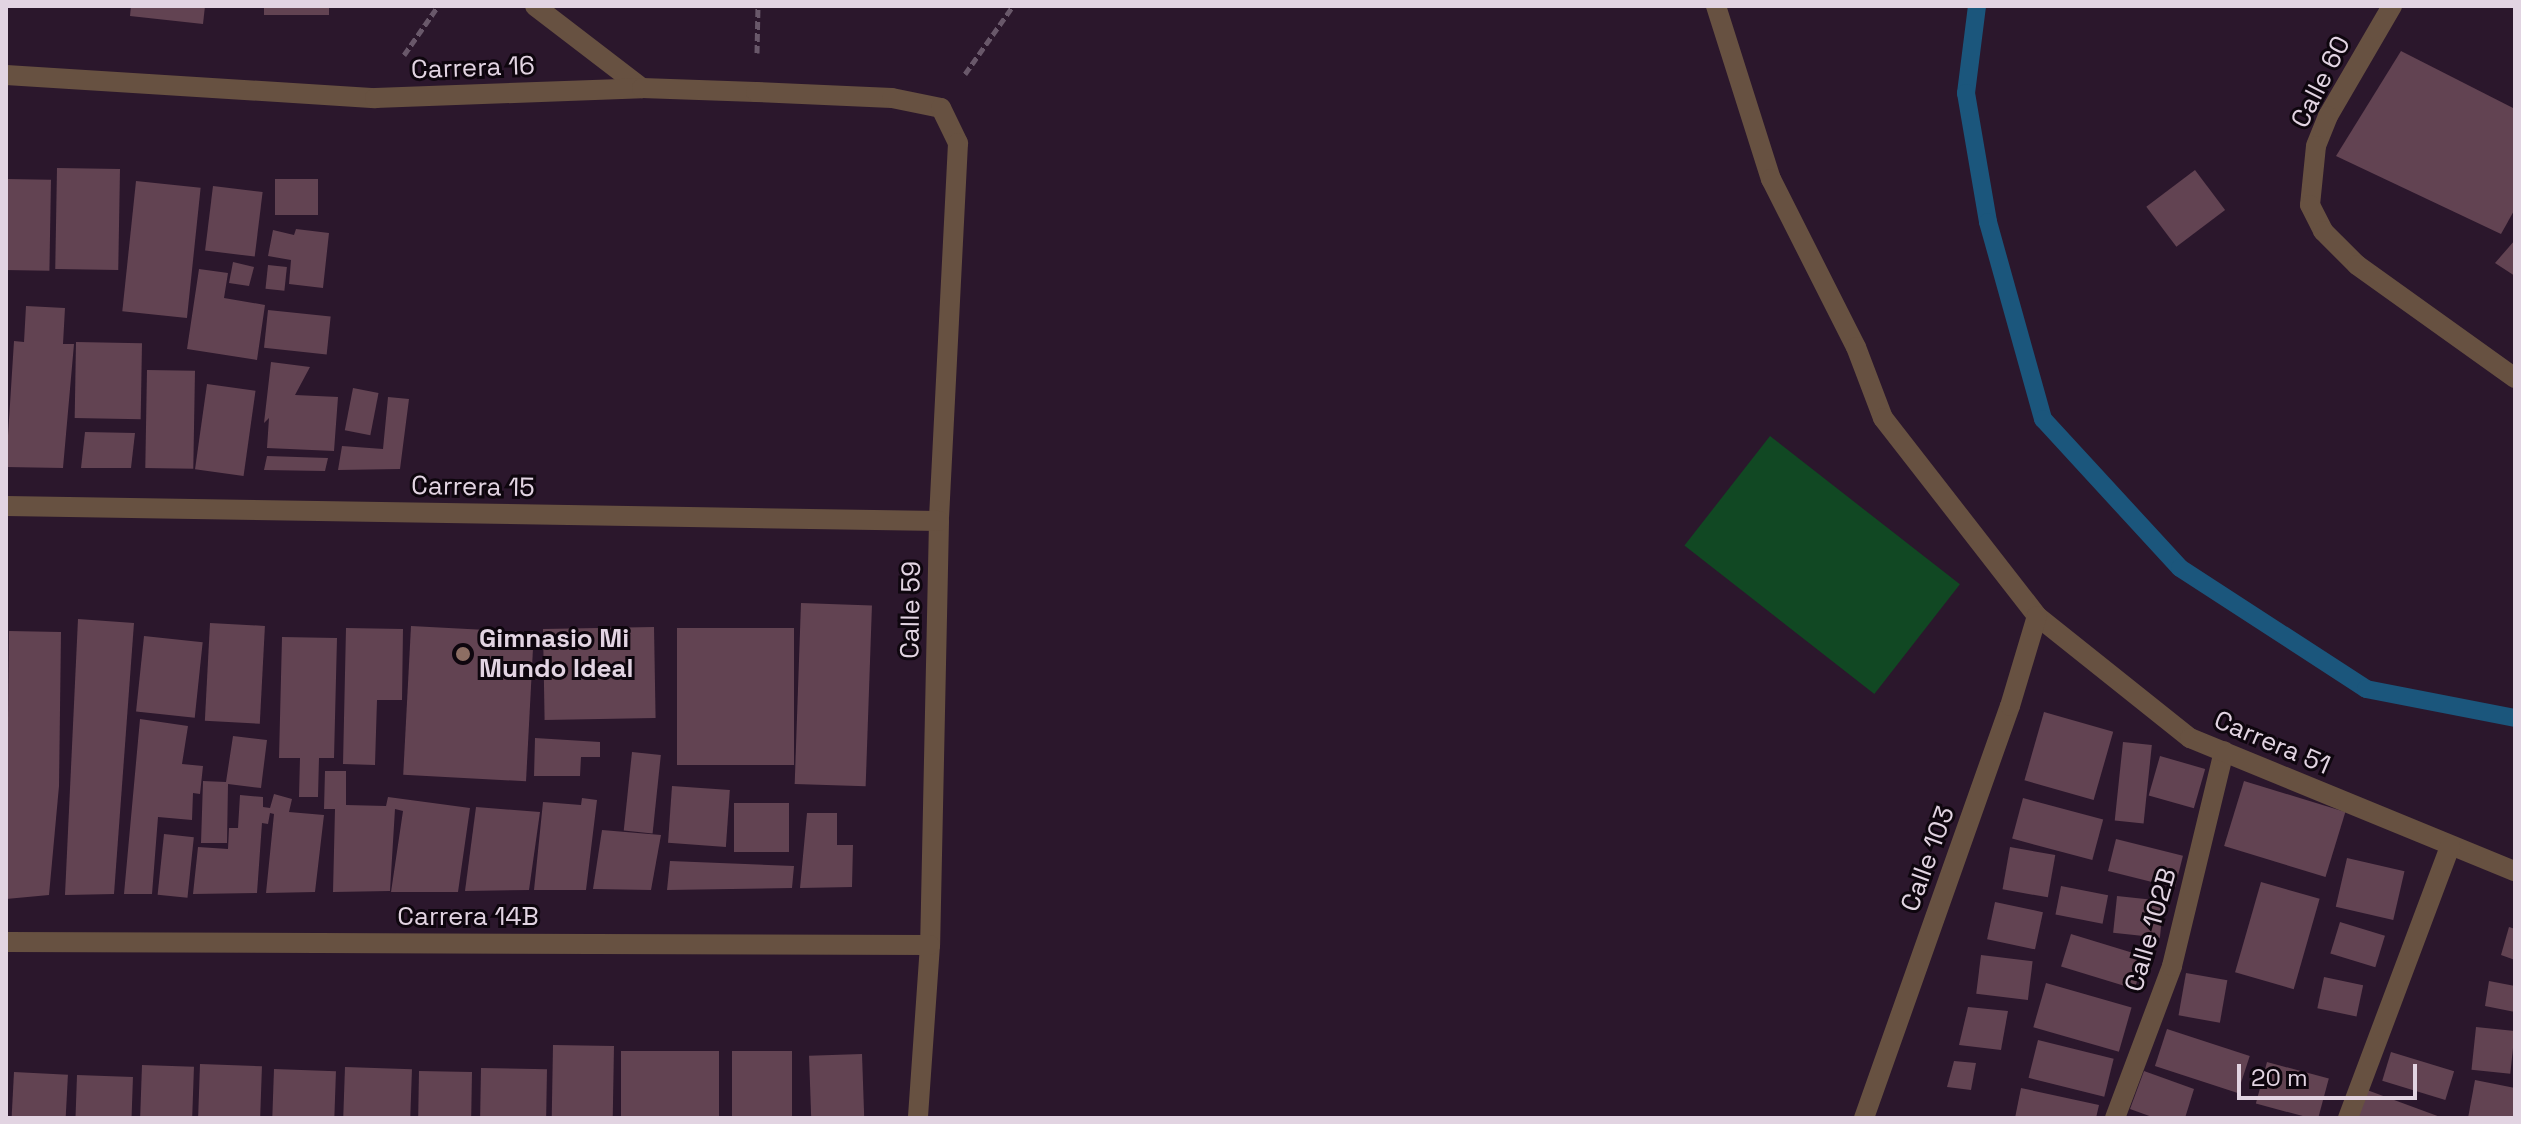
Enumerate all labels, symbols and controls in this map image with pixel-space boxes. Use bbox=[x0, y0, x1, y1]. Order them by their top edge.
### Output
street label: Calle 60 bbox=[2285, 31, 2357, 133]
street label: Carrera 16 bbox=[411, 50, 535, 86]
street label: Carrera 15 bbox=[411, 470, 535, 504]
street label: Calle 59 bbox=[895, 561, 927, 659]
place label: Gimnasio Mi Mundo Ideal bbox=[479, 623, 633, 684]
marker: Gimnasio Mi Mundo Ideal bbox=[454, 645, 472, 663]
street label: Carrera 51 bbox=[2209, 705, 2335, 781]
street label: Calle 103 bbox=[1895, 802, 1961, 916]
street label: Calle 102B bbox=[2119, 865, 2183, 995]
street label: Carrera 14B bbox=[397, 901, 539, 933]
scale bar bbox=[2241, 1048, 2421, 1098]
text: 20 m bbox=[2251, 1062, 2308, 1093]

